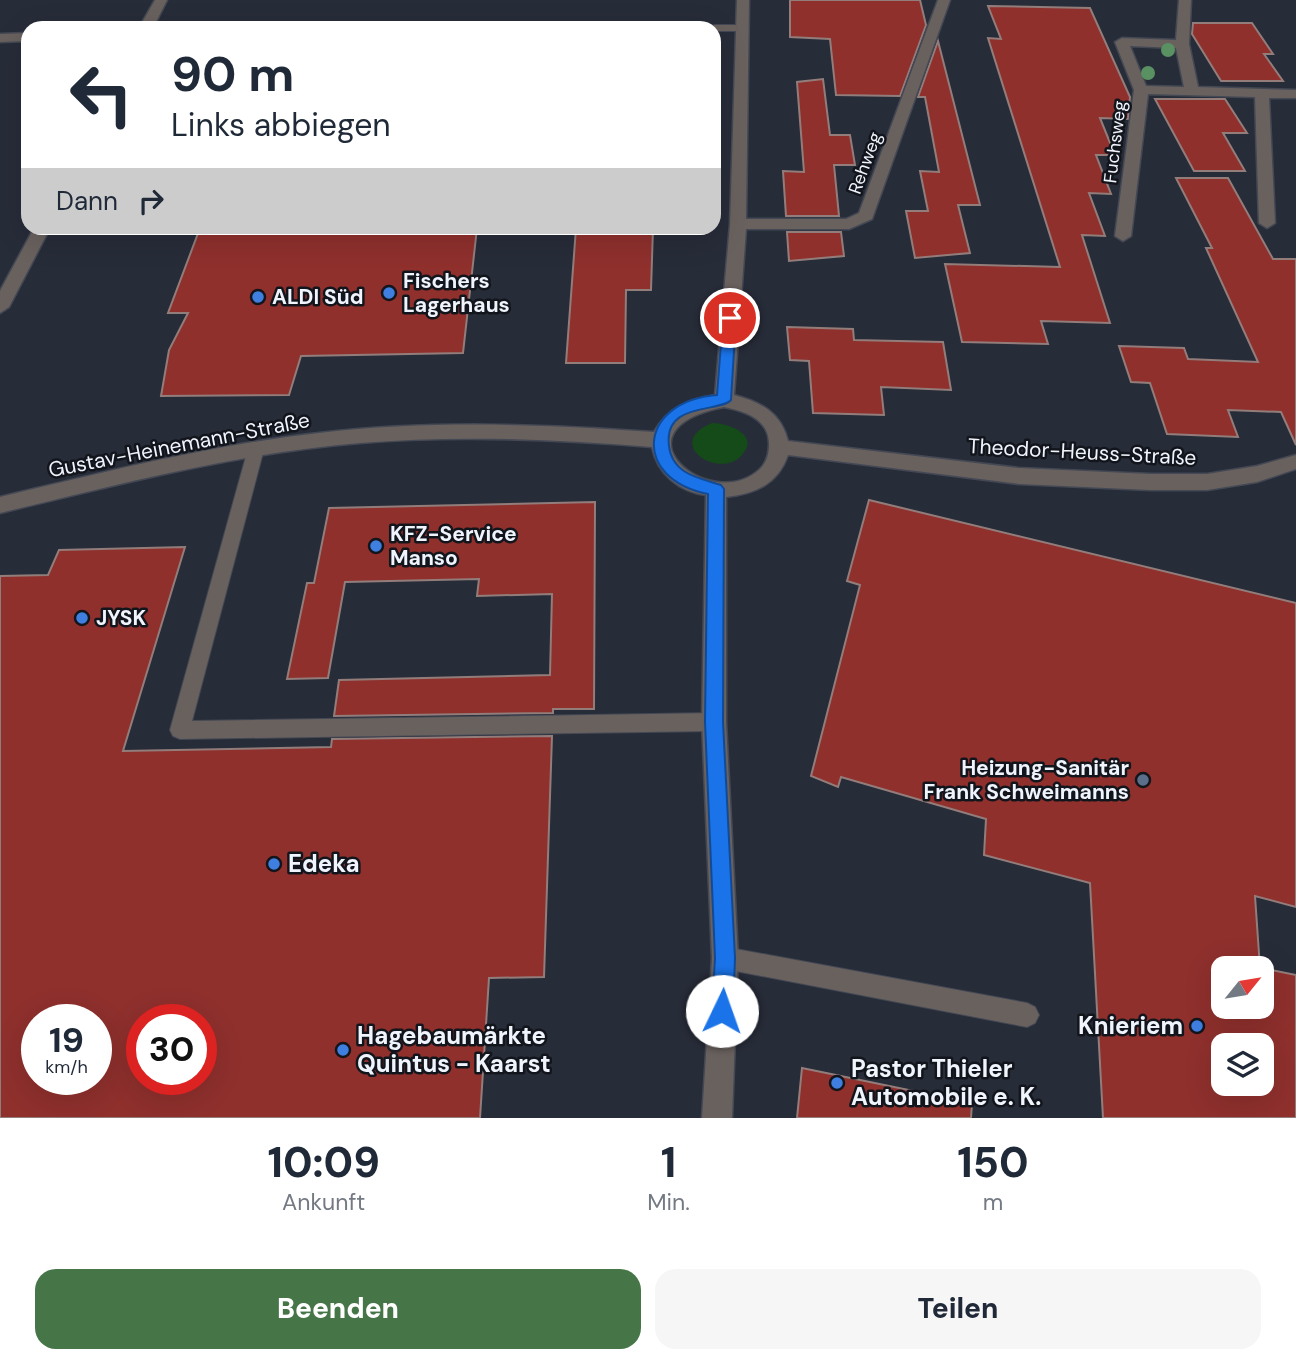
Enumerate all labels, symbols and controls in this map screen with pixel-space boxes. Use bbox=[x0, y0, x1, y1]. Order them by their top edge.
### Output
text: 90 m bbox=[171, 42, 294, 106]
icon: left bbox=[56, 49, 147, 140]
street label: Fuchsweg bbox=[1098, 99, 1132, 185]
text: Links abbiegen bbox=[171, 104, 391, 146]
street label: Rehweg bbox=[843, 129, 887, 197]
icon: right bbox=[132, 182, 170, 220]
text: Dann bbox=[56, 184, 118, 218]
place label: Fischers Lagerhaus bbox=[403, 267, 510, 319]
place label: ALDI Süd bbox=[272, 283, 363, 311]
marker: Fischers Lagerhaus bbox=[381, 285, 397, 301]
pin bbox=[700, 288, 760, 348]
marker: ALDI Süd bbox=[250, 289, 266, 305]
icon: arrive bbox=[711, 299, 749, 337]
street label: Gustav-Heinemann-Straße bbox=[46, 406, 312, 484]
street label: Theodor-Heuss-Straße bbox=[967, 432, 1197, 472]
place label: KFZ-Service Manso bbox=[390, 520, 517, 572]
marker: KFZ-Service Manso bbox=[368, 538, 384, 554]
place label: JYSK bbox=[96, 604, 147, 632]
marker: JYSK bbox=[74, 610, 90, 626]
place label: Heizung-Sanitär Frank Schweimanns bbox=[924, 754, 1129, 806]
marker: Heizung-Sanitär Frank Schweimanns bbox=[1135, 772, 1151, 788]
place label: Edeka bbox=[288, 848, 360, 879]
marker: Edeka bbox=[266, 856, 282, 872]
north arrow bbox=[1211, 956, 1274, 1018]
map controls bbox=[1211, 956, 1274, 1096]
position arrow bbox=[685, 974, 759, 1048]
speed limit sign: 30 bbox=[126, 1004, 217, 1095]
place label: Knieriem bbox=[1078, 1010, 1183, 1041]
text: 19 bbox=[49, 1017, 84, 1063]
marker: Knieriem bbox=[1189, 1018, 1205, 1034]
place label: Hagebaumärkte Quintus - Kaarst bbox=[357, 1020, 551, 1079]
button: layers bbox=[1211, 1033, 1274, 1096]
marker: Hagebaumärkte Quintus - Kaarst bbox=[335, 1042, 351, 1058]
place label: Pastor Thieler Automobile e. K. bbox=[851, 1053, 1041, 1112]
text: km/h bbox=[45, 1055, 88, 1079]
marker: Pastor Thieler Automobile e. K. bbox=[829, 1075, 845, 1091]
text: 10:09 bbox=[267, 1135, 380, 1190]
text: 1 bbox=[661, 1135, 676, 1190]
text: 150 bbox=[957, 1135, 1029, 1190]
text: Ankunft bbox=[282, 1187, 365, 1217]
text: Min. bbox=[647, 1187, 690, 1217]
text: m bbox=[983, 1187, 1003, 1217]
button: Beenden bbox=[35, 1269, 641, 1349]
button: Teilen bbox=[655, 1269, 1261, 1349]

